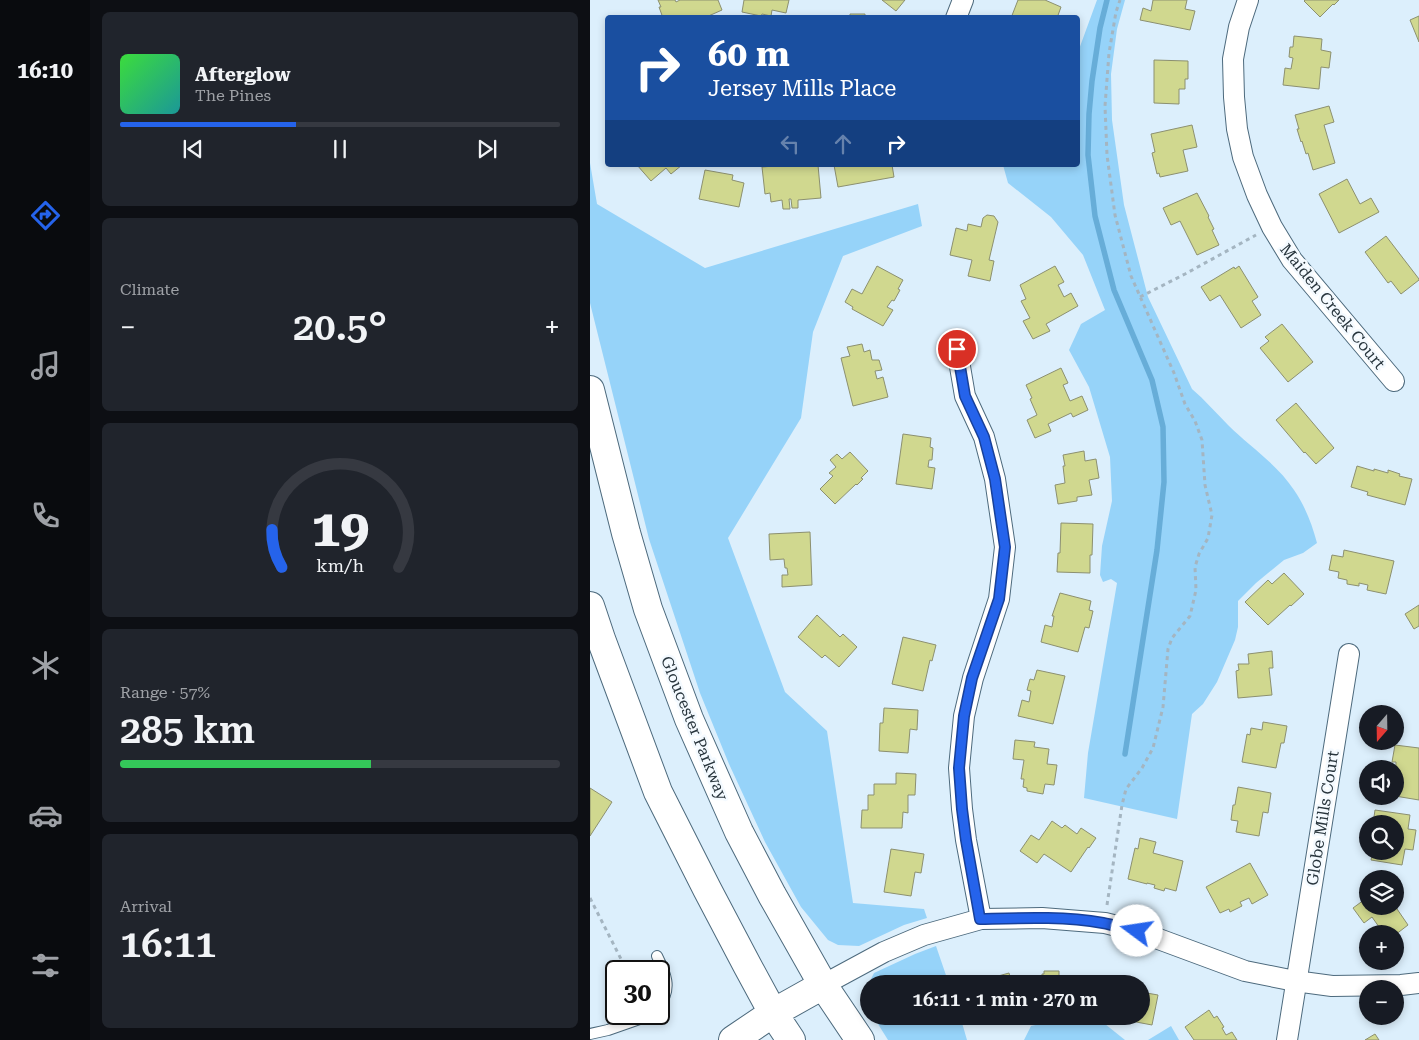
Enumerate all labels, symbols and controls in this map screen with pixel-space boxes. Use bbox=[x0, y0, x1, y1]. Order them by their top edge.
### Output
text: 60 m bbox=[708, 34, 790, 75]
icon: right bbox=[625, 35, 690, 100]
text: 16:10 bbox=[17, 58, 73, 83]
text: Afterglow bbox=[195, 63, 291, 86]
text: Jersey Mills Place bbox=[708, 76, 896, 101]
text: The Pines bbox=[195, 86, 271, 105]
icon: left bbox=[776, 130, 804, 158]
icon: ahead bbox=[829, 130, 857, 158]
icon: right bbox=[882, 130, 910, 158]
icon: previous bbox=[179, 135, 207, 163]
icon: pause bbox=[326, 135, 354, 163]
icon: next bbox=[473, 135, 501, 163]
icon: directions bbox=[28, 198, 63, 233]
street label: Maiden Creek Court bbox=[1276, 240, 1389, 373]
text: Climate bbox=[120, 280, 179, 299]
text: 20.5° bbox=[293, 305, 387, 349]
text: − bbox=[120, 311, 136, 344]
text: + bbox=[544, 311, 560, 344]
pin bbox=[936, 328, 978, 370]
icon: arrive bbox=[943, 335, 971, 363]
icon: music bbox=[28, 348, 63, 383]
icon: phone bbox=[28, 498, 63, 533]
text: 19 bbox=[311, 498, 369, 559]
text: km/h bbox=[316, 555, 364, 576]
icon: climate bbox=[28, 648, 63, 683]
street label: Gloucester Parkway bbox=[657, 653, 732, 803]
text: Range · 57% bbox=[120, 683, 210, 702]
north arrow bbox=[1359, 705, 1404, 750]
map controls bbox=[1359, 705, 1404, 1025]
text: 285 km bbox=[120, 708, 255, 752]
street label: Globe Mills Court bbox=[1302, 749, 1343, 887]
button: sound bbox=[1359, 760, 1404, 805]
icon: car bbox=[28, 798, 63, 833]
button: search bbox=[1359, 815, 1404, 860]
button: layers bbox=[1359, 870, 1404, 915]
text: Arrival bbox=[120, 897, 172, 916]
position arrow bbox=[1110, 904, 1162, 956]
text: 16:11 bbox=[120, 922, 216, 966]
button: + bbox=[1359, 925, 1404, 970]
icon: filters bbox=[28, 948, 63, 983]
speed limit sign: 30 bbox=[605, 960, 670, 1025]
button: − bbox=[1359, 980, 1404, 1025]
text: 16:11 · 1 min · 270 m bbox=[912, 988, 1098, 1011]

